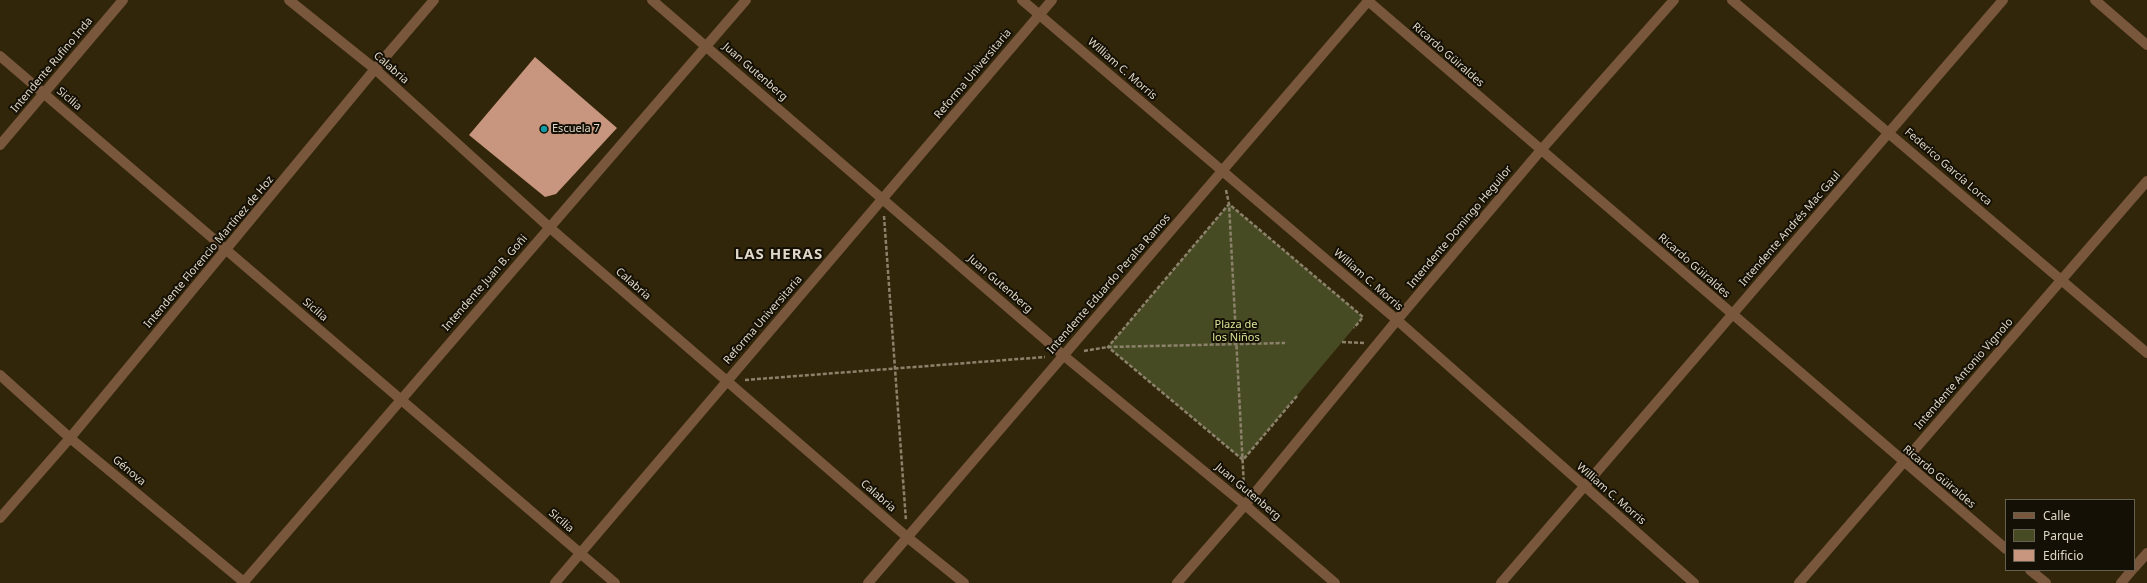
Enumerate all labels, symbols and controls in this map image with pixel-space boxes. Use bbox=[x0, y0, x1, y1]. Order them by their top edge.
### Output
street label: Intendente Rufino Inda bbox=[8, 15, 96, 115]
street label: Ricardo Güiraldes bbox=[1409, 20, 1487, 90]
street label: Reforma Universitaria bbox=[932, 26, 1014, 122]
street label: William C. Morris bbox=[1085, 35, 1159, 103]
street label: Juan Gutenberg bbox=[720, 40, 790, 104]
street label: Calabria bbox=[371, 49, 411, 87]
street label: Sicilia bbox=[54, 85, 84, 113]
place label: Escuela 7 bbox=[552, 122, 600, 136]
marker: Escuela 7 bbox=[539, 124, 549, 134]
street label: Federico García Lorca bbox=[1902, 126, 1994, 208]
street label: Intendente Domingo Heguilor bbox=[1405, 163, 1515, 291]
street label: Intendente Andrés Mac Gaul bbox=[1737, 169, 1843, 289]
street label: Intendente Florencio Martínez de Hoz bbox=[141, 173, 277, 331]
street label: Intendente Eduardo Peralta Ramos bbox=[1045, 211, 1173, 357]
street label: Ricardo Güiraldes bbox=[1655, 231, 1733, 301]
street label: Intendente Juan B. Goñi bbox=[440, 232, 530, 334]
district label: LAS HERAS bbox=[735, 246, 823, 264]
street label: William C. Morris bbox=[1331, 246, 1405, 314]
street label: Juan Gutenberg bbox=[965, 252, 1035, 316]
street label: Calabria bbox=[613, 265, 653, 303]
street label: Reforma Universitaria bbox=[721, 273, 805, 367]
street label: Sicilia bbox=[300, 296, 330, 324]
street label: Intendente Antonio Vignolo bbox=[1912, 316, 2016, 432]
park label: Plaza de los Niños bbox=[1212, 318, 1260, 344]
street label: Ricardo Güiraldes bbox=[1900, 443, 1978, 511]
street label: Génova bbox=[110, 453, 148, 489]
street label: William C. Morris bbox=[1574, 460, 1648, 528]
street label: Juan Gutenberg bbox=[1213, 461, 1283, 523]
street label: Calabria bbox=[858, 477, 898, 515]
legend bbox=[2005, 499, 2135, 571]
street label: Sicilia bbox=[546, 507, 576, 535]
text: Calle bbox=[2043, 507, 2070, 524]
text: Parque bbox=[2043, 527, 2083, 544]
text: Edificio bbox=[2043, 547, 2084, 564]

